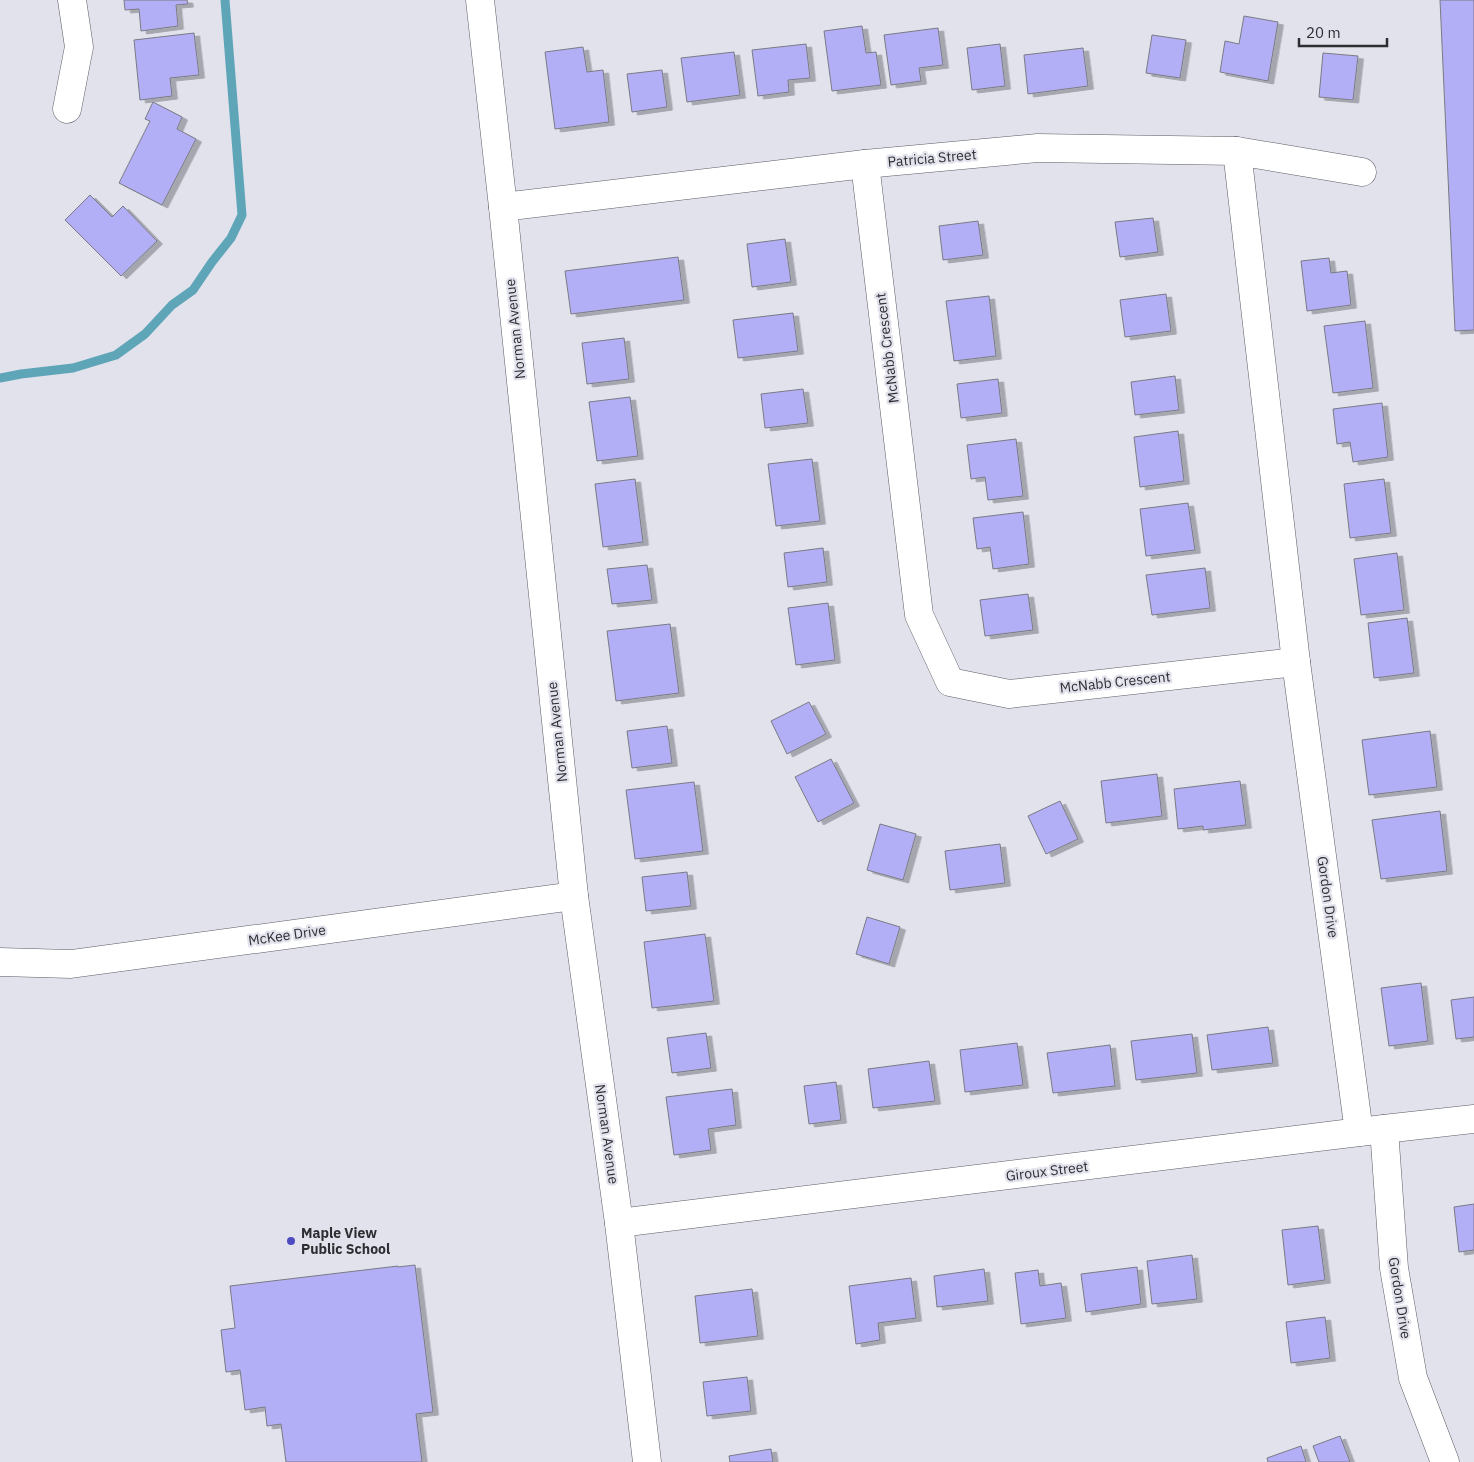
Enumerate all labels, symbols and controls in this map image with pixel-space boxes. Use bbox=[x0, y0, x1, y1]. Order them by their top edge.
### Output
scale bar bbox=[1299, 15, 1386, 47]
text: 20 m bbox=[1306, 23, 1341, 42]
street label: Patricia Street bbox=[887, 145, 977, 171]
street label: Norman Avenue bbox=[501, 278, 529, 380]
street label: McNabb Crescent bbox=[871, 292, 903, 404]
street label: McNabb Crescent bbox=[1059, 667, 1171, 697]
street label: Norman Avenue bbox=[543, 681, 571, 783]
street label: Gordon Drive bbox=[1313, 855, 1343, 939]
street label: McKee Drive bbox=[247, 921, 327, 949]
street label: Norman Avenue bbox=[591, 1083, 623, 1185]
street label: Giroux Street bbox=[1005, 1157, 1089, 1185]
place label: Maple View Public School bbox=[301, 1224, 390, 1258]
marker: Maple View Public School bbox=[285, 1235, 297, 1247]
street label: Gordon Drive bbox=[1385, 1256, 1415, 1340]

